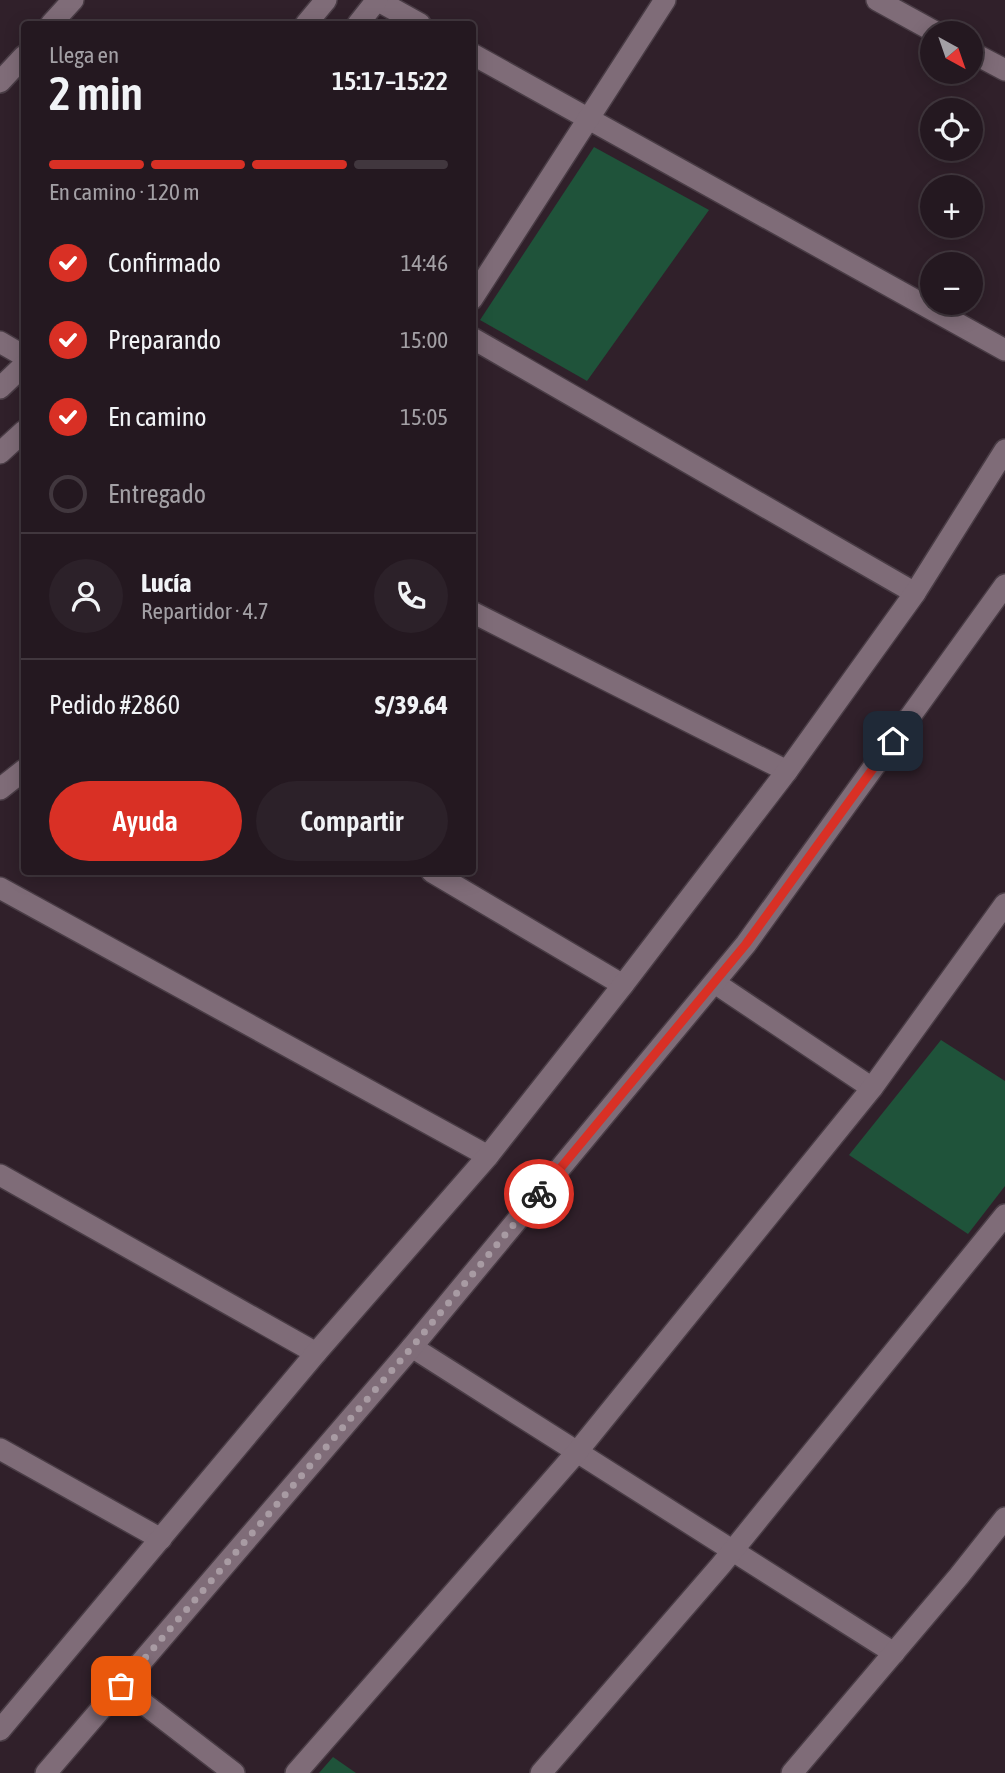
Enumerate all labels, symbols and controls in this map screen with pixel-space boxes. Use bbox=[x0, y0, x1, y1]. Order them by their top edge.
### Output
north arrow bbox=[920, 21, 984, 84]
map controls bbox=[920, 21, 983, 315]
text: Llega en bbox=[49, 42, 119, 68]
text: 15:17–15:22 bbox=[332, 66, 448, 96]
text: 2 min bbox=[49, 67, 143, 120]
button: locate bbox=[920, 98, 983, 161]
button: + bbox=[920, 175, 983, 238]
text: En camino · 120 m bbox=[49, 179, 200, 205]
icon: check bbox=[49, 244, 87, 282]
text: Confirmado bbox=[108, 248, 221, 278]
text: 14:46 bbox=[401, 250, 448, 276]
button: − bbox=[920, 252, 983, 315]
icon: check bbox=[49, 321, 87, 359]
text: Preparando bbox=[108, 325, 221, 355]
text: 15:00 bbox=[400, 327, 448, 353]
icon: check bbox=[49, 398, 87, 436]
text: En camino bbox=[108, 402, 207, 432]
text: 15:05 bbox=[400, 404, 448, 430]
text: Entregado bbox=[108, 479, 206, 509]
button: person bbox=[49, 559, 123, 633]
button: phone bbox=[374, 559, 448, 633]
text: Lucía bbox=[141, 568, 191, 598]
text: Repartidor · 4.7 bbox=[141, 598, 268, 624]
text: Pedido #2860 bbox=[49, 690, 180, 720]
text: S/39.64 bbox=[375, 690, 448, 720]
pin bbox=[863, 711, 923, 771]
icon: home bbox=[874, 722, 912, 760]
button: Ayuda bbox=[49, 781, 242, 861]
button: Compartir bbox=[256, 781, 448, 861]
courier bbox=[504, 1159, 574, 1229]
icon: bike bbox=[520, 1175, 558, 1213]
pin bbox=[91, 1656, 151, 1716]
icon: bag bbox=[102, 1667, 140, 1705]

